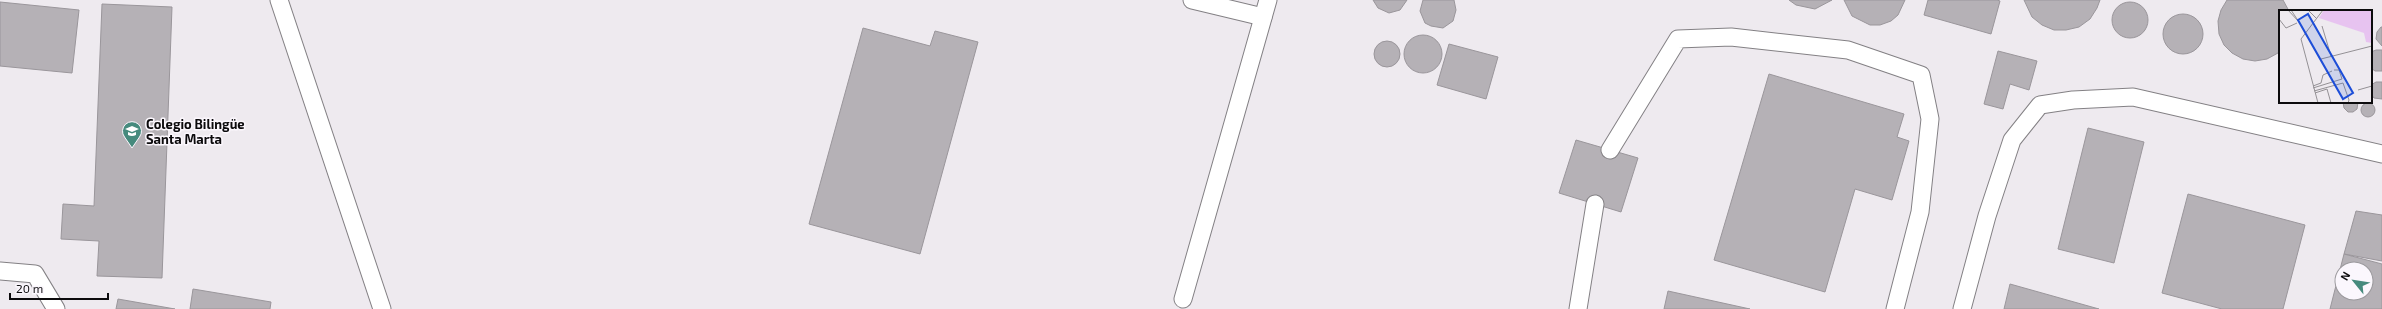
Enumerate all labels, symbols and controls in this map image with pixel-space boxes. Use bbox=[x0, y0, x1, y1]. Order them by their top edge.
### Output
inset map bbox=[2279, 10, 2372, 103]
place label: Colegio Bilingüe Santa Marta bbox=[146, 116, 245, 147]
school or university icon: Colegio Bilingüe Santa Marta bbox=[121, 120, 143, 148]
north arrow bbox=[2334, 261, 2374, 301]
text: N bbox=[2337, 269, 2353, 282]
scale bar bbox=[10, 275, 108, 301]
text: 20 m bbox=[16, 281, 43, 295]

